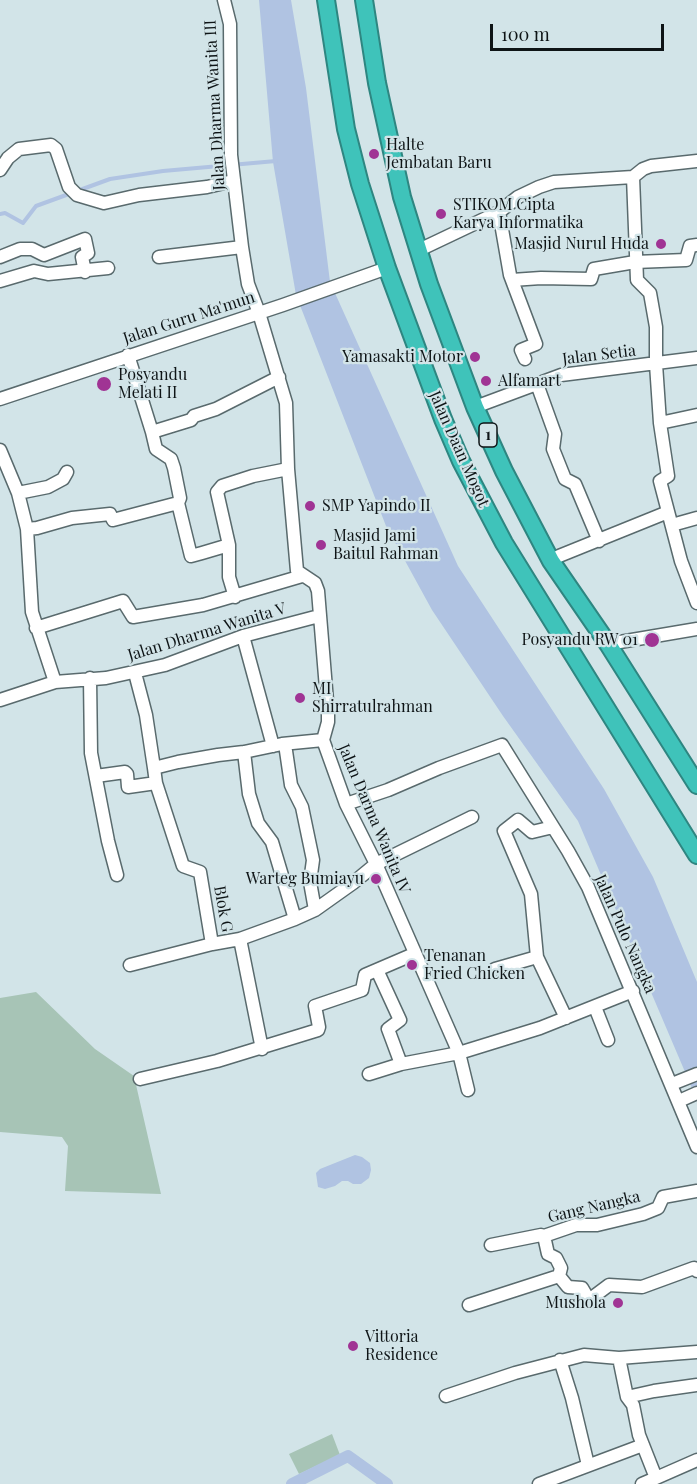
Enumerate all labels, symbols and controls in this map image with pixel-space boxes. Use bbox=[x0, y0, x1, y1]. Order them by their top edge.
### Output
scale bar bbox=[493, 12, 667, 50]
street label: Jalan Dharma Wanita III bbox=[201, 19, 229, 191]
text: 100 m bbox=[501, 22, 550, 46]
place label: Halte Jembatan Baru bbox=[386, 135, 492, 173]
marker: Halte Jembatan Baru bbox=[367, 147, 381, 161]
place label: STIKOM Cipta Karya Informatika bbox=[453, 195, 584, 233]
marker: STIKOM Cipta Karya Informatika bbox=[434, 207, 448, 221]
place label: Masjid Nurul Huda bbox=[514, 234, 649, 254]
marker: Masjid Nurul Huda bbox=[654, 237, 668, 251]
street label: Jalan Guru Ma'mun bbox=[121, 288, 257, 348]
street label: Jalan Setia bbox=[561, 341, 637, 369]
place label: Yamasakti Motor bbox=[342, 347, 463, 367]
marker: Yamasakti Motor bbox=[468, 350, 482, 364]
place label: Posyandu Melati II bbox=[118, 365, 187, 403]
place label: Alfamart bbox=[498, 371, 561, 391]
marker: Alfamart bbox=[479, 374, 493, 388]
marker: Posyandu Melati II bbox=[95, 375, 113, 393]
street label: Jalan Daan Mogot bbox=[425, 388, 493, 510]
road number: 1 bbox=[479, 423, 497, 447]
place label: SMP Yapindo II bbox=[322, 496, 431, 516]
marker: SMP Yapindo II bbox=[303, 499, 317, 513]
place label: Masjid Jami Baitul Rahman bbox=[333, 526, 439, 564]
marker: Masjid Jami Baitul Rahman bbox=[314, 538, 328, 552]
street label: Jalan Dharma Wanita V bbox=[126, 599, 288, 665]
place label: Posyandu RW 01 bbox=[521, 630, 638, 650]
marker: Posyandu RW 01 bbox=[643, 631, 661, 649]
place label: MI Shirratulrahman bbox=[312, 679, 433, 717]
marker: MI Shirratulrahman bbox=[293, 691, 307, 705]
street label: Jalan Darma Wanita IV bbox=[334, 741, 414, 897]
place label: Warteg Bumiayu bbox=[246, 869, 364, 889]
marker: Warteg Bumiayu bbox=[369, 872, 383, 886]
street label: Jalan Pulo Nangka bbox=[590, 872, 660, 996]
street label: Blok G bbox=[209, 884, 237, 934]
place label: Tenanan Fried Chicken bbox=[424, 946, 525, 984]
marker: Tenanan Fried Chicken bbox=[405, 958, 419, 972]
street label: Gang Nangka bbox=[546, 1187, 642, 1227]
place label: Mushola bbox=[545, 1293, 606, 1313]
marker: Mushola bbox=[611, 1296, 625, 1310]
place label: Vittoria Residence bbox=[365, 1327, 438, 1365]
marker: Vittoria Residence bbox=[346, 1339, 360, 1353]

